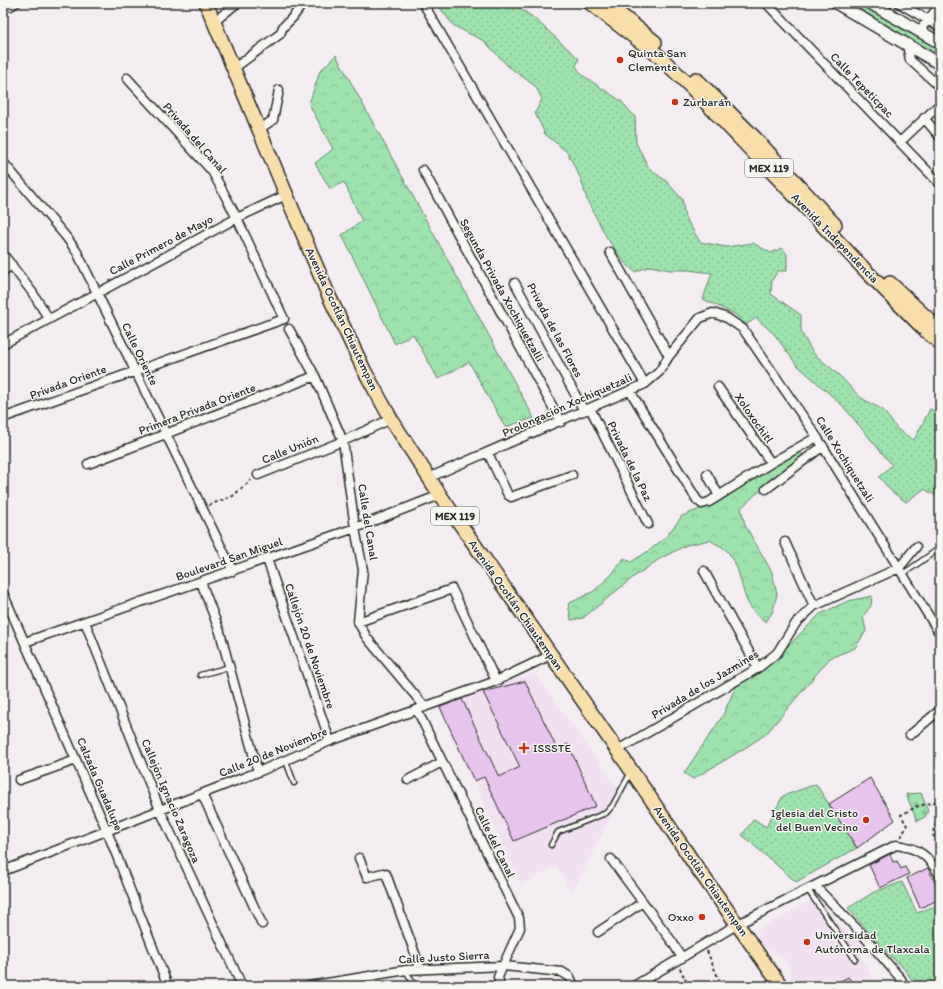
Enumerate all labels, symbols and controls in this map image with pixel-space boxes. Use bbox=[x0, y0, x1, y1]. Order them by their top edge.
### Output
place label: Quinta San Clemente bbox=[628, 46, 687, 74]
street label: Calle Tepeticpac bbox=[827, 50, 897, 121]
marker: Quinta San Clemente bbox=[615, 55, 625, 65]
place label: Zurbarán bbox=[683, 95, 731, 109]
marker: Zurbarán bbox=[670, 97, 680, 107]
street label: Privada del Canal bbox=[160, 99, 230, 177]
road number: MEX 119 bbox=[745, 159, 793, 177]
street label: Avenida Independencia bbox=[788, 190, 882, 286]
street label: Calle Primero de Mayo bbox=[107, 212, 215, 278]
street label: Segunda Privada Xochiquetzalli bbox=[457, 216, 547, 364]
street label: Avenida Ocotlán Chiautempan bbox=[303, 245, 381, 393]
street label: Privada de las Flores bbox=[524, 280, 586, 380]
street label: Calle Oriente bbox=[119, 320, 161, 388]
street label: Privada Oriente bbox=[28, 362, 108, 402]
street label: Prolongación Xochiquetzali bbox=[500, 370, 634, 440]
street label: Primera Privada Oriente bbox=[136, 380, 258, 438]
street label: Xoloxochitl bbox=[732, 390, 777, 446]
street label: Calle Xochiquetzali bbox=[813, 413, 877, 505]
street label: Privada de la Paz bbox=[605, 419, 656, 504]
street label: Calle Unión bbox=[260, 431, 321, 467]
street label: Calle del Canal bbox=[355, 483, 381, 562]
road number: MEX 119 bbox=[431, 507, 479, 525]
street label: Boulevard San Miguel bbox=[174, 534, 285, 584]
street label: Avenida Ocotlán Chiautempan bbox=[465, 537, 567, 673]
street label: Callejón 20 de Noviembre bbox=[282, 581, 338, 711]
street label: Privada de los Jazmines bbox=[649, 646, 761, 722]
street label: Calle 20 de Noviembre bbox=[217, 724, 329, 780]
street label: Calzada Guadalupe bbox=[74, 735, 126, 833]
street label: Callejón Ignacio Zaragoza bbox=[138, 737, 204, 866]
place label: ISSSTE bbox=[533, 741, 571, 755]
marker: ISSSTE bbox=[518, 742, 530, 754]
street label: Avenida Ocotlán Chiautempan bbox=[650, 803, 752, 939]
street label: Calle del Canal bbox=[472, 804, 518, 880]
place label: Iglesia del Cristo del Buen Vecino bbox=[771, 806, 858, 834]
marker: Iglesia del Cristo del Buen Vecino bbox=[861, 815, 871, 825]
place label: Oxxo bbox=[668, 910, 694, 924]
marker: Oxxo bbox=[697, 912, 707, 922]
place label: Universidad Autónoma de Tlaxcala bbox=[815, 928, 931, 956]
marker: Universidad Autónoma de Tlaxcala bbox=[802, 937, 812, 947]
street label: Calle Justo Sierra bbox=[398, 948, 491, 966]

